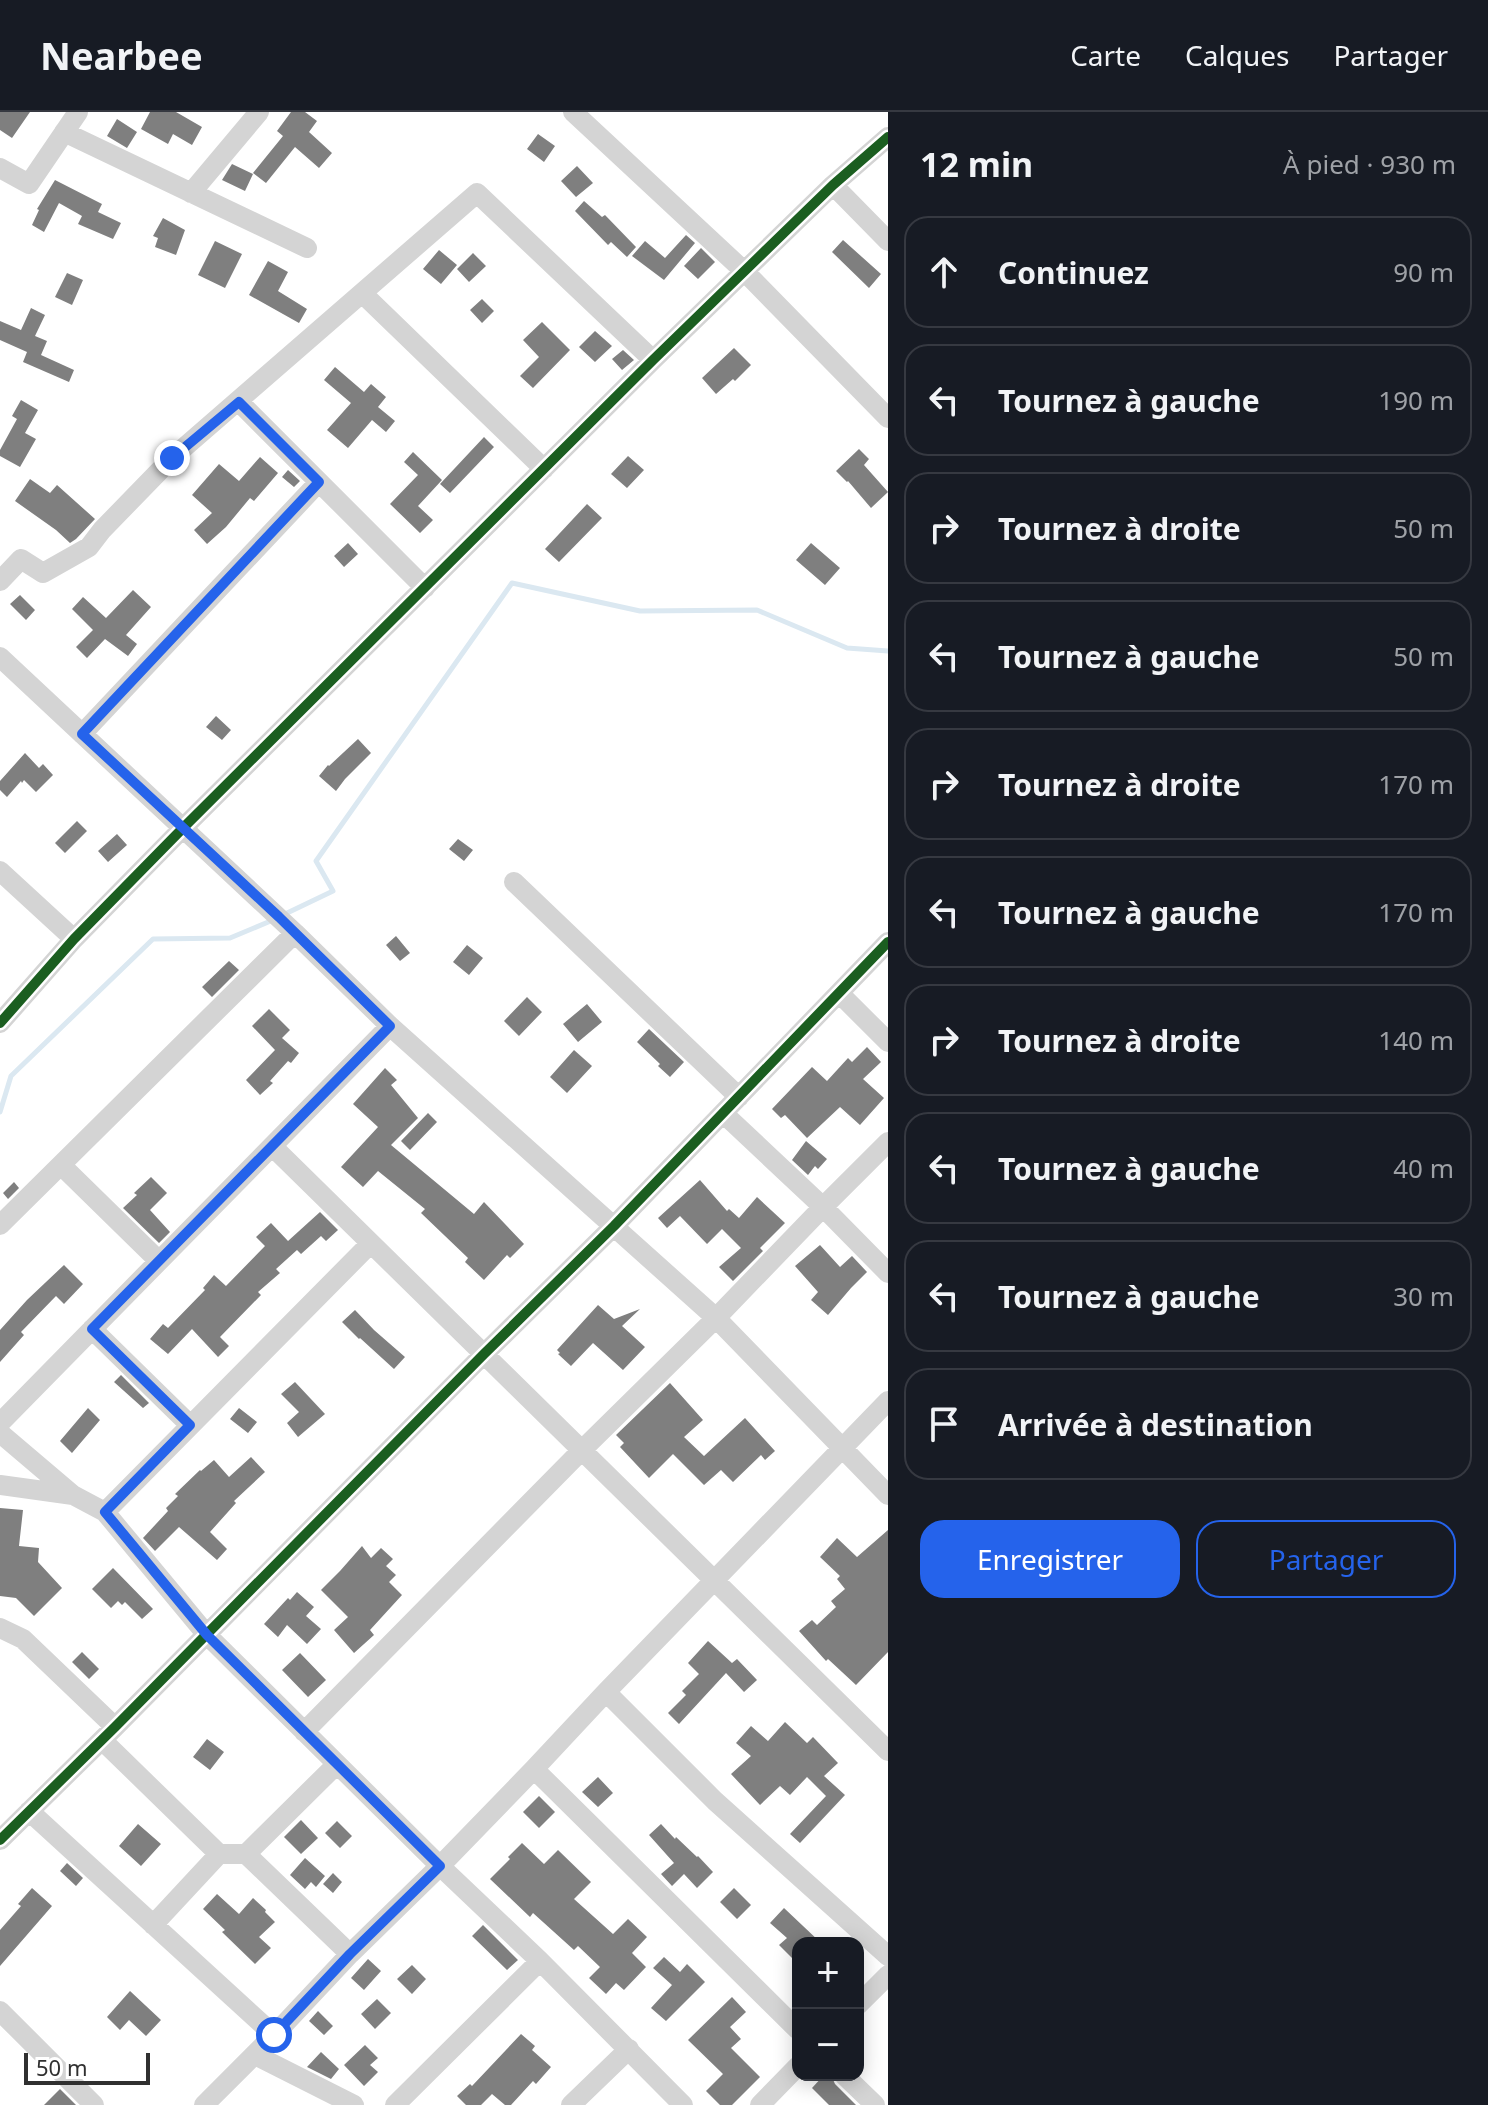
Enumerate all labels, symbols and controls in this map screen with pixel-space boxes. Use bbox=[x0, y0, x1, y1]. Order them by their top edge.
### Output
text: Nearbee bbox=[40, 29, 203, 81]
text: Carte bbox=[1070, 36, 1141, 74]
text: Calques bbox=[1185, 36, 1289, 74]
text: Partager bbox=[1333, 36, 1448, 74]
text: 12 min bbox=[920, 141, 1033, 187]
text: À pied · 930 m bbox=[1283, 146, 1456, 182]
icon: ahead bbox=[922, 250, 966, 294]
text: Continuez bbox=[998, 252, 1149, 293]
text: 90 m bbox=[1393, 254, 1454, 290]
icon: left bbox=[922, 378, 966, 422]
text: Tournez à gauche bbox=[998, 380, 1260, 421]
text: 190 m bbox=[1378, 382, 1454, 418]
route end bbox=[154, 440, 190, 476]
icon: right bbox=[922, 506, 966, 550]
text: Tournez à droite bbox=[998, 508, 1241, 549]
text: 50 m bbox=[1393, 510, 1454, 546]
icon: left bbox=[922, 634, 966, 678]
text: Tournez à gauche bbox=[998, 636, 1260, 677]
text: 50 m bbox=[1393, 638, 1454, 674]
icon: right bbox=[922, 762, 966, 806]
text: Tournez à droite bbox=[998, 764, 1241, 805]
text: 170 m bbox=[1378, 766, 1454, 802]
icon: left bbox=[922, 890, 966, 934]
text: Tournez à gauche bbox=[998, 892, 1260, 933]
text: 170 m bbox=[1378, 894, 1454, 930]
icon: right bbox=[922, 1018, 966, 1062]
text: Tournez à droite bbox=[998, 1020, 1241, 1061]
text: 140 m bbox=[1378, 1022, 1454, 1058]
icon: left bbox=[922, 1146, 966, 1190]
text: Tournez à gauche bbox=[998, 1148, 1260, 1189]
text: 40 m bbox=[1393, 1150, 1454, 1186]
icon: left bbox=[922, 1274, 966, 1318]
text: Tournez à gauche bbox=[998, 1276, 1260, 1317]
text: 30 m bbox=[1393, 1278, 1454, 1314]
icon: arrive bbox=[922, 1402, 966, 1446]
text: Arrivée à destination bbox=[998, 1404, 1313, 1445]
button: Enregistrer bbox=[920, 1520, 1180, 1598]
button: Partager bbox=[1196, 1520, 1456, 1598]
map controls bbox=[792, 1937, 864, 2081]
button: + bbox=[792, 1937, 864, 2009]
button: − bbox=[792, 2009, 864, 2081]
route start bbox=[256, 2017, 292, 2053]
scale bar bbox=[24, 2049, 150, 2085]
text: 50 m bbox=[36, 2052, 87, 2082]

